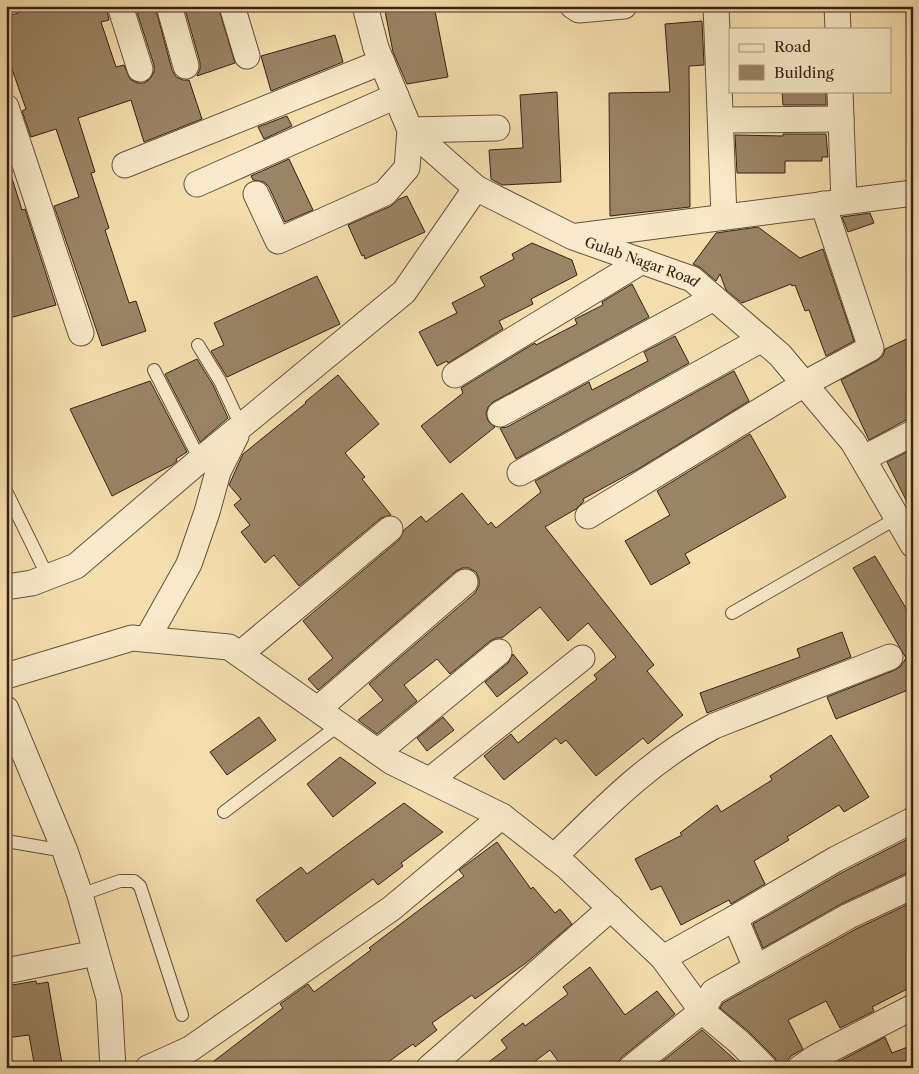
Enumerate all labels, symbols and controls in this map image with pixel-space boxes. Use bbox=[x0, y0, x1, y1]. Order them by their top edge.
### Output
legend bbox=[729, 28, 892, 92]
text: Road bbox=[774, 37, 811, 56]
text: Building bbox=[774, 63, 834, 82]
street label: Gulab Nagar Road bbox=[582, 233, 704, 291]

